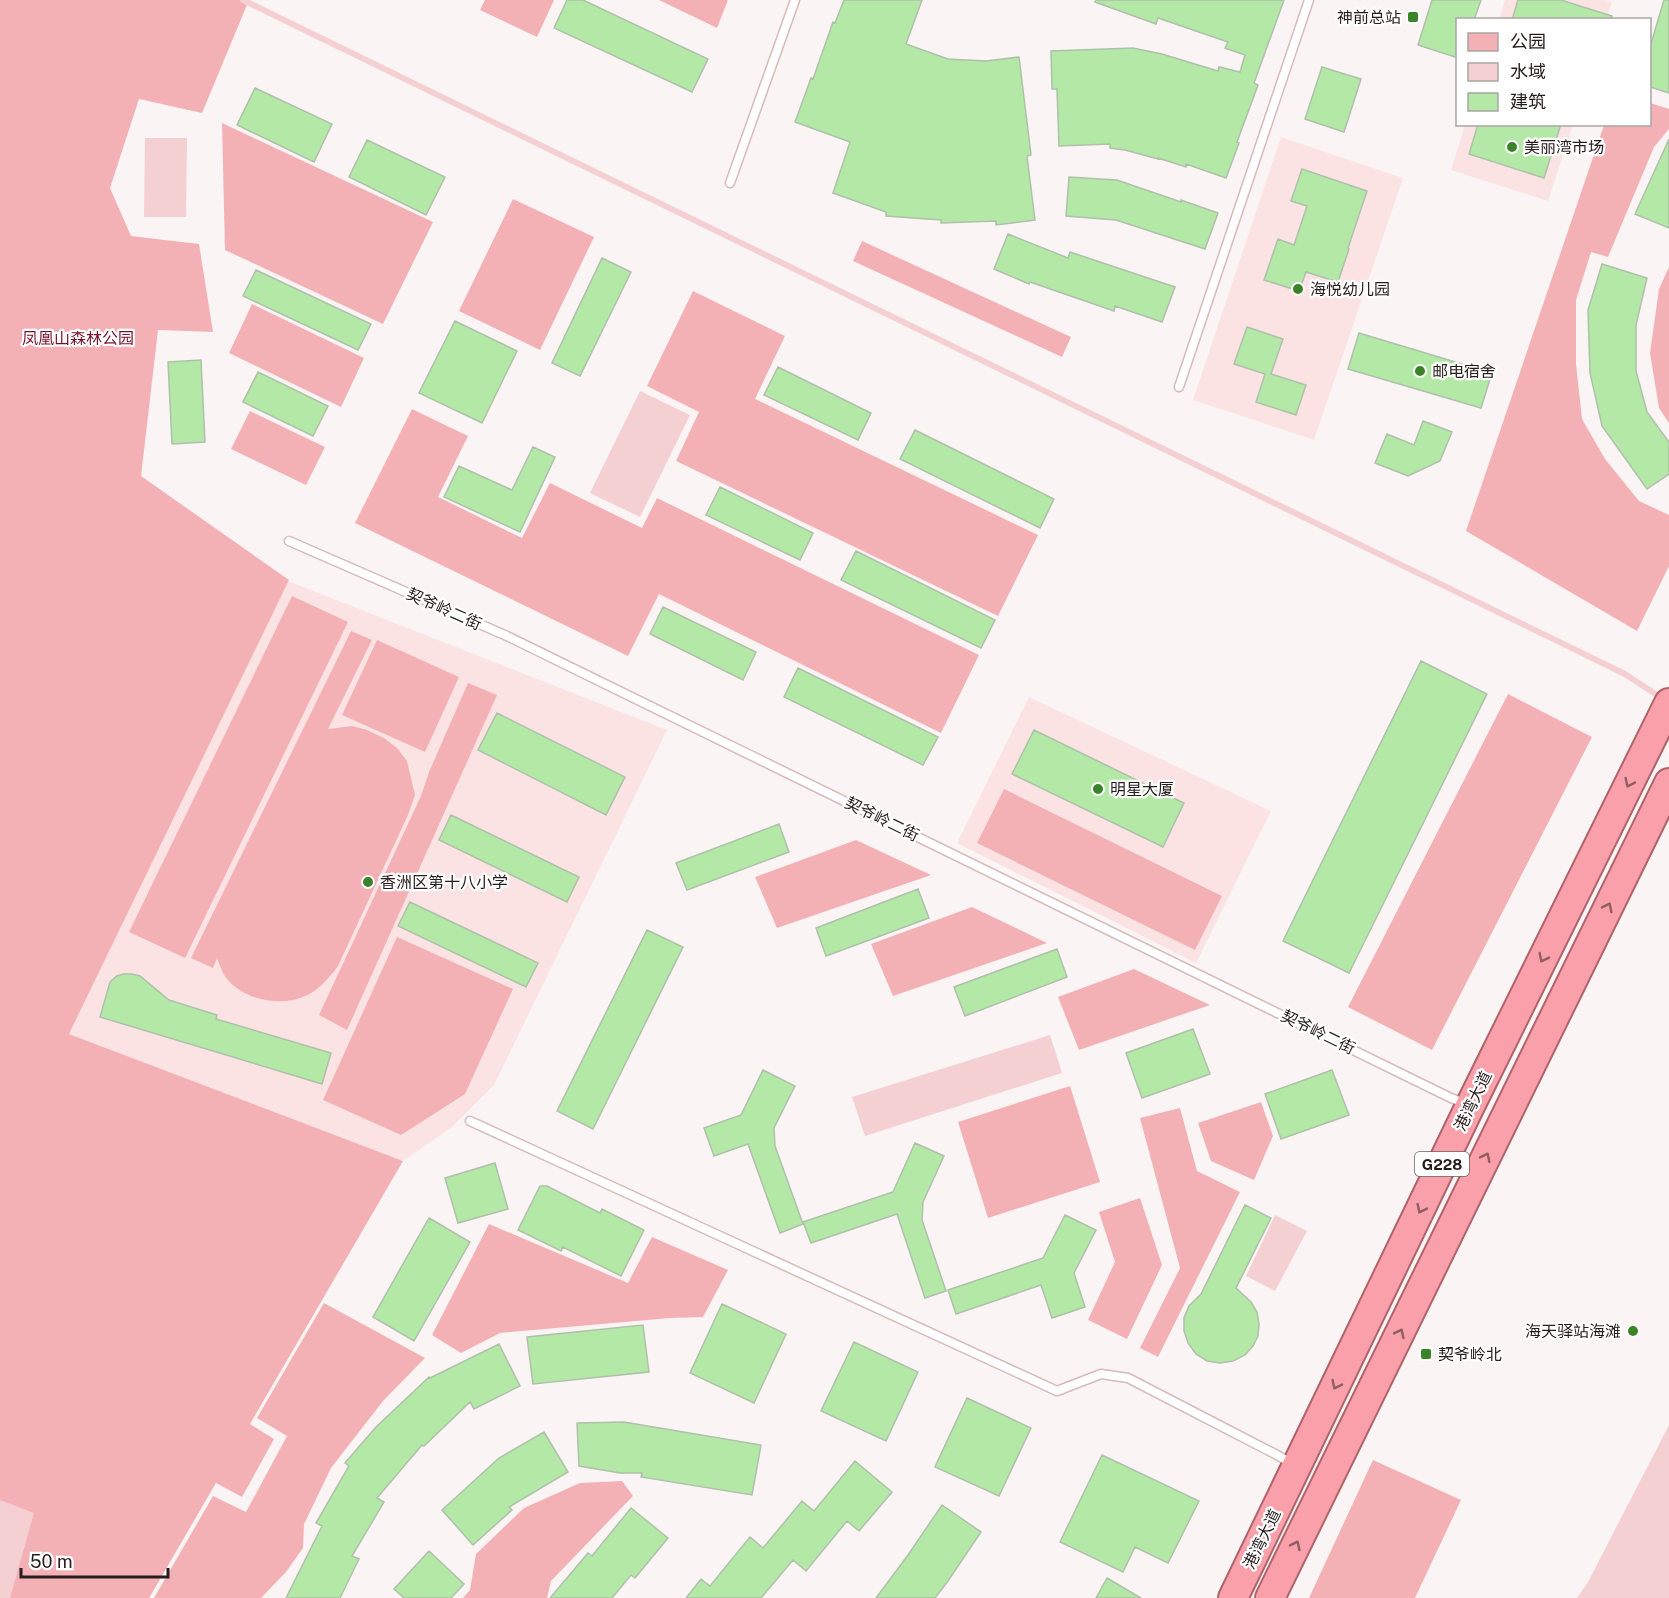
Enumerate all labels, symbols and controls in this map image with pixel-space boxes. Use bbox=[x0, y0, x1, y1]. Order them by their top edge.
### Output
place label: 神前总站 bbox=[1337, 8, 1401, 27]
marker: 神前总站 bbox=[1406, 10, 1420, 24]
legend bbox=[1456, 18, 1651, 126]
text: 公园 bbox=[1510, 31, 1546, 52]
text: 水域 bbox=[1510, 61, 1546, 82]
text: 建筑 bbox=[1510, 91, 1546, 112]
place label: 美丽湾市场 bbox=[1524, 138, 1604, 157]
marker: 美丽湾市场 bbox=[1505, 140, 1519, 154]
place label: 海悦幼儿园 bbox=[1310, 280, 1390, 299]
marker: 海悦幼儿园 bbox=[1291, 282, 1305, 296]
park label: 凤凰山森林公园 bbox=[22, 329, 134, 348]
place label: 邮电宿舍 bbox=[1432, 362, 1496, 381]
marker: 邮电宿舍 bbox=[1413, 364, 1427, 378]
street label: 契爷岭二街 bbox=[404, 584, 484, 634]
one-way arrow bbox=[1625, 777, 1636, 788]
place label: 明星大厦 bbox=[1110, 780, 1174, 799]
marker: 明星大厦 bbox=[1091, 782, 1105, 796]
street label: 契爷岭二街 bbox=[842, 793, 922, 845]
place label: 香洲区第十八小学 bbox=[380, 873, 508, 892]
marker: 香洲区第十八小学 bbox=[361, 875, 375, 889]
one-way arrow bbox=[1601, 902, 1613, 913]
one-way arrow bbox=[1539, 952, 1550, 962]
street label: 契爷岭二街 bbox=[1278, 1006, 1358, 1058]
street label: 港湾大道 bbox=[1450, 1068, 1496, 1134]
road number: G228 bbox=[1415, 1152, 1469, 1176]
one-way arrow bbox=[1478, 1153, 1490, 1164]
one-way arrow bbox=[1416, 1202, 1428, 1213]
place label: 海天驿站海滩 bbox=[1525, 1322, 1621, 1341]
marker: 海天驿站海滩 bbox=[1626, 1324, 1640, 1338]
one-way arrow bbox=[1393, 1328, 1404, 1339]
place label: 契爷岭北 bbox=[1438, 1345, 1502, 1364]
marker: 契爷岭北 bbox=[1419, 1347, 1433, 1361]
one-way arrow bbox=[1332, 1378, 1344, 1389]
street label: 港湾大道 bbox=[1239, 1506, 1285, 1572]
scale bar bbox=[21, 1541, 168, 1579]
one-way arrow bbox=[1288, 1541, 1300, 1552]
text: 50 m bbox=[30, 1551, 73, 1572]

